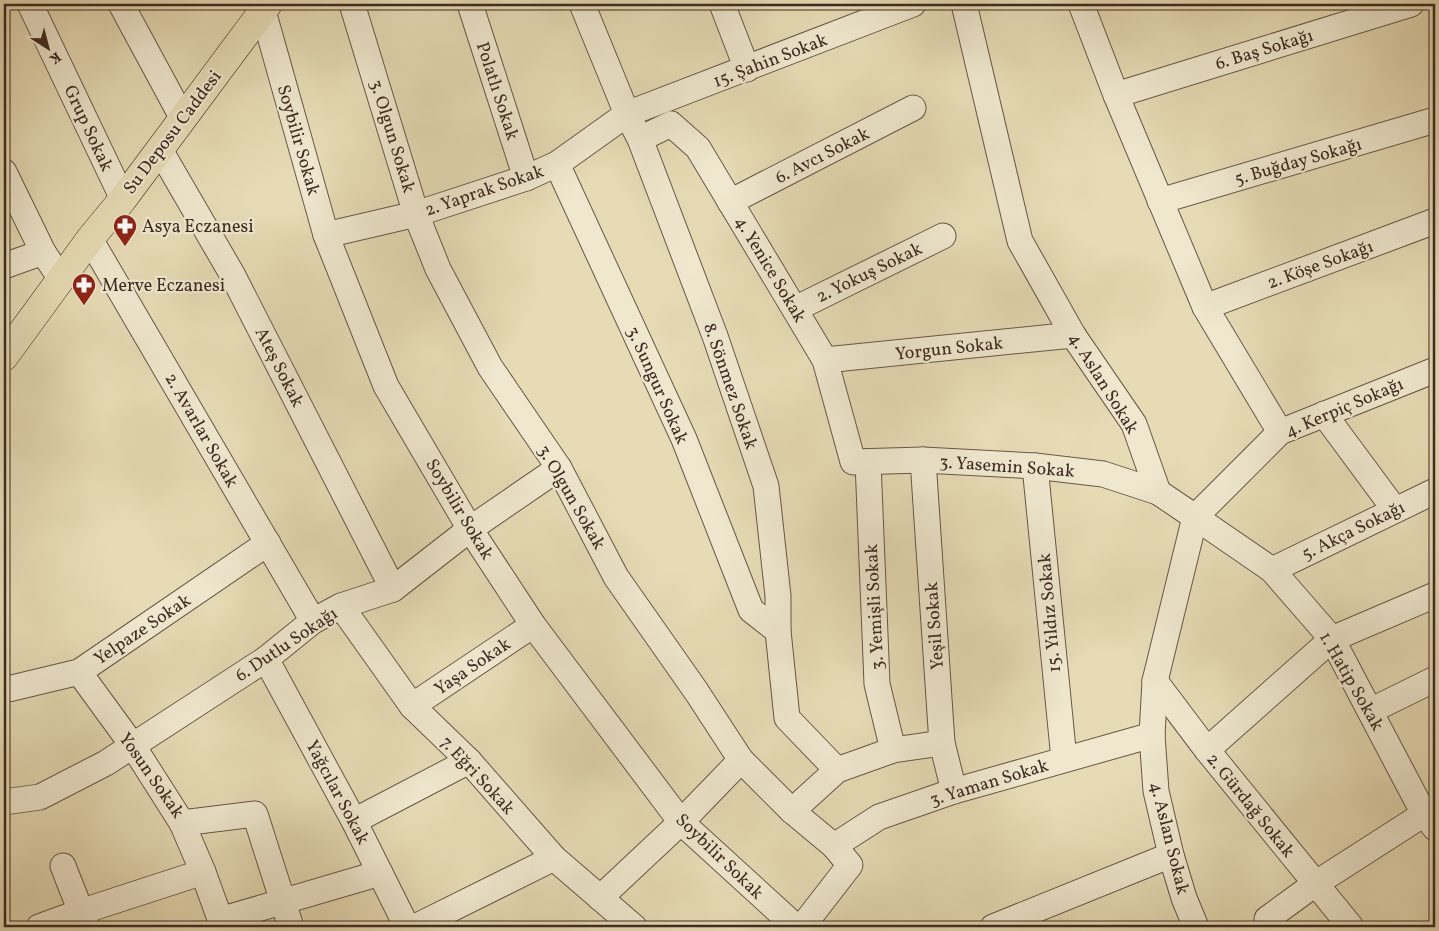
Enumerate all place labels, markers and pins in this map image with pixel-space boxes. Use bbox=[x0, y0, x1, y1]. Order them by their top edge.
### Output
pharmacy icon: Asya Eczanesi bbox=[112, 213, 138, 247]
place label: Asya Eczanesi bbox=[142, 215, 254, 240]
pharmacy icon: Merve Eczanesi bbox=[71, 272, 97, 306]
place label: Merve Eczanesi bbox=[102, 274, 225, 299]

